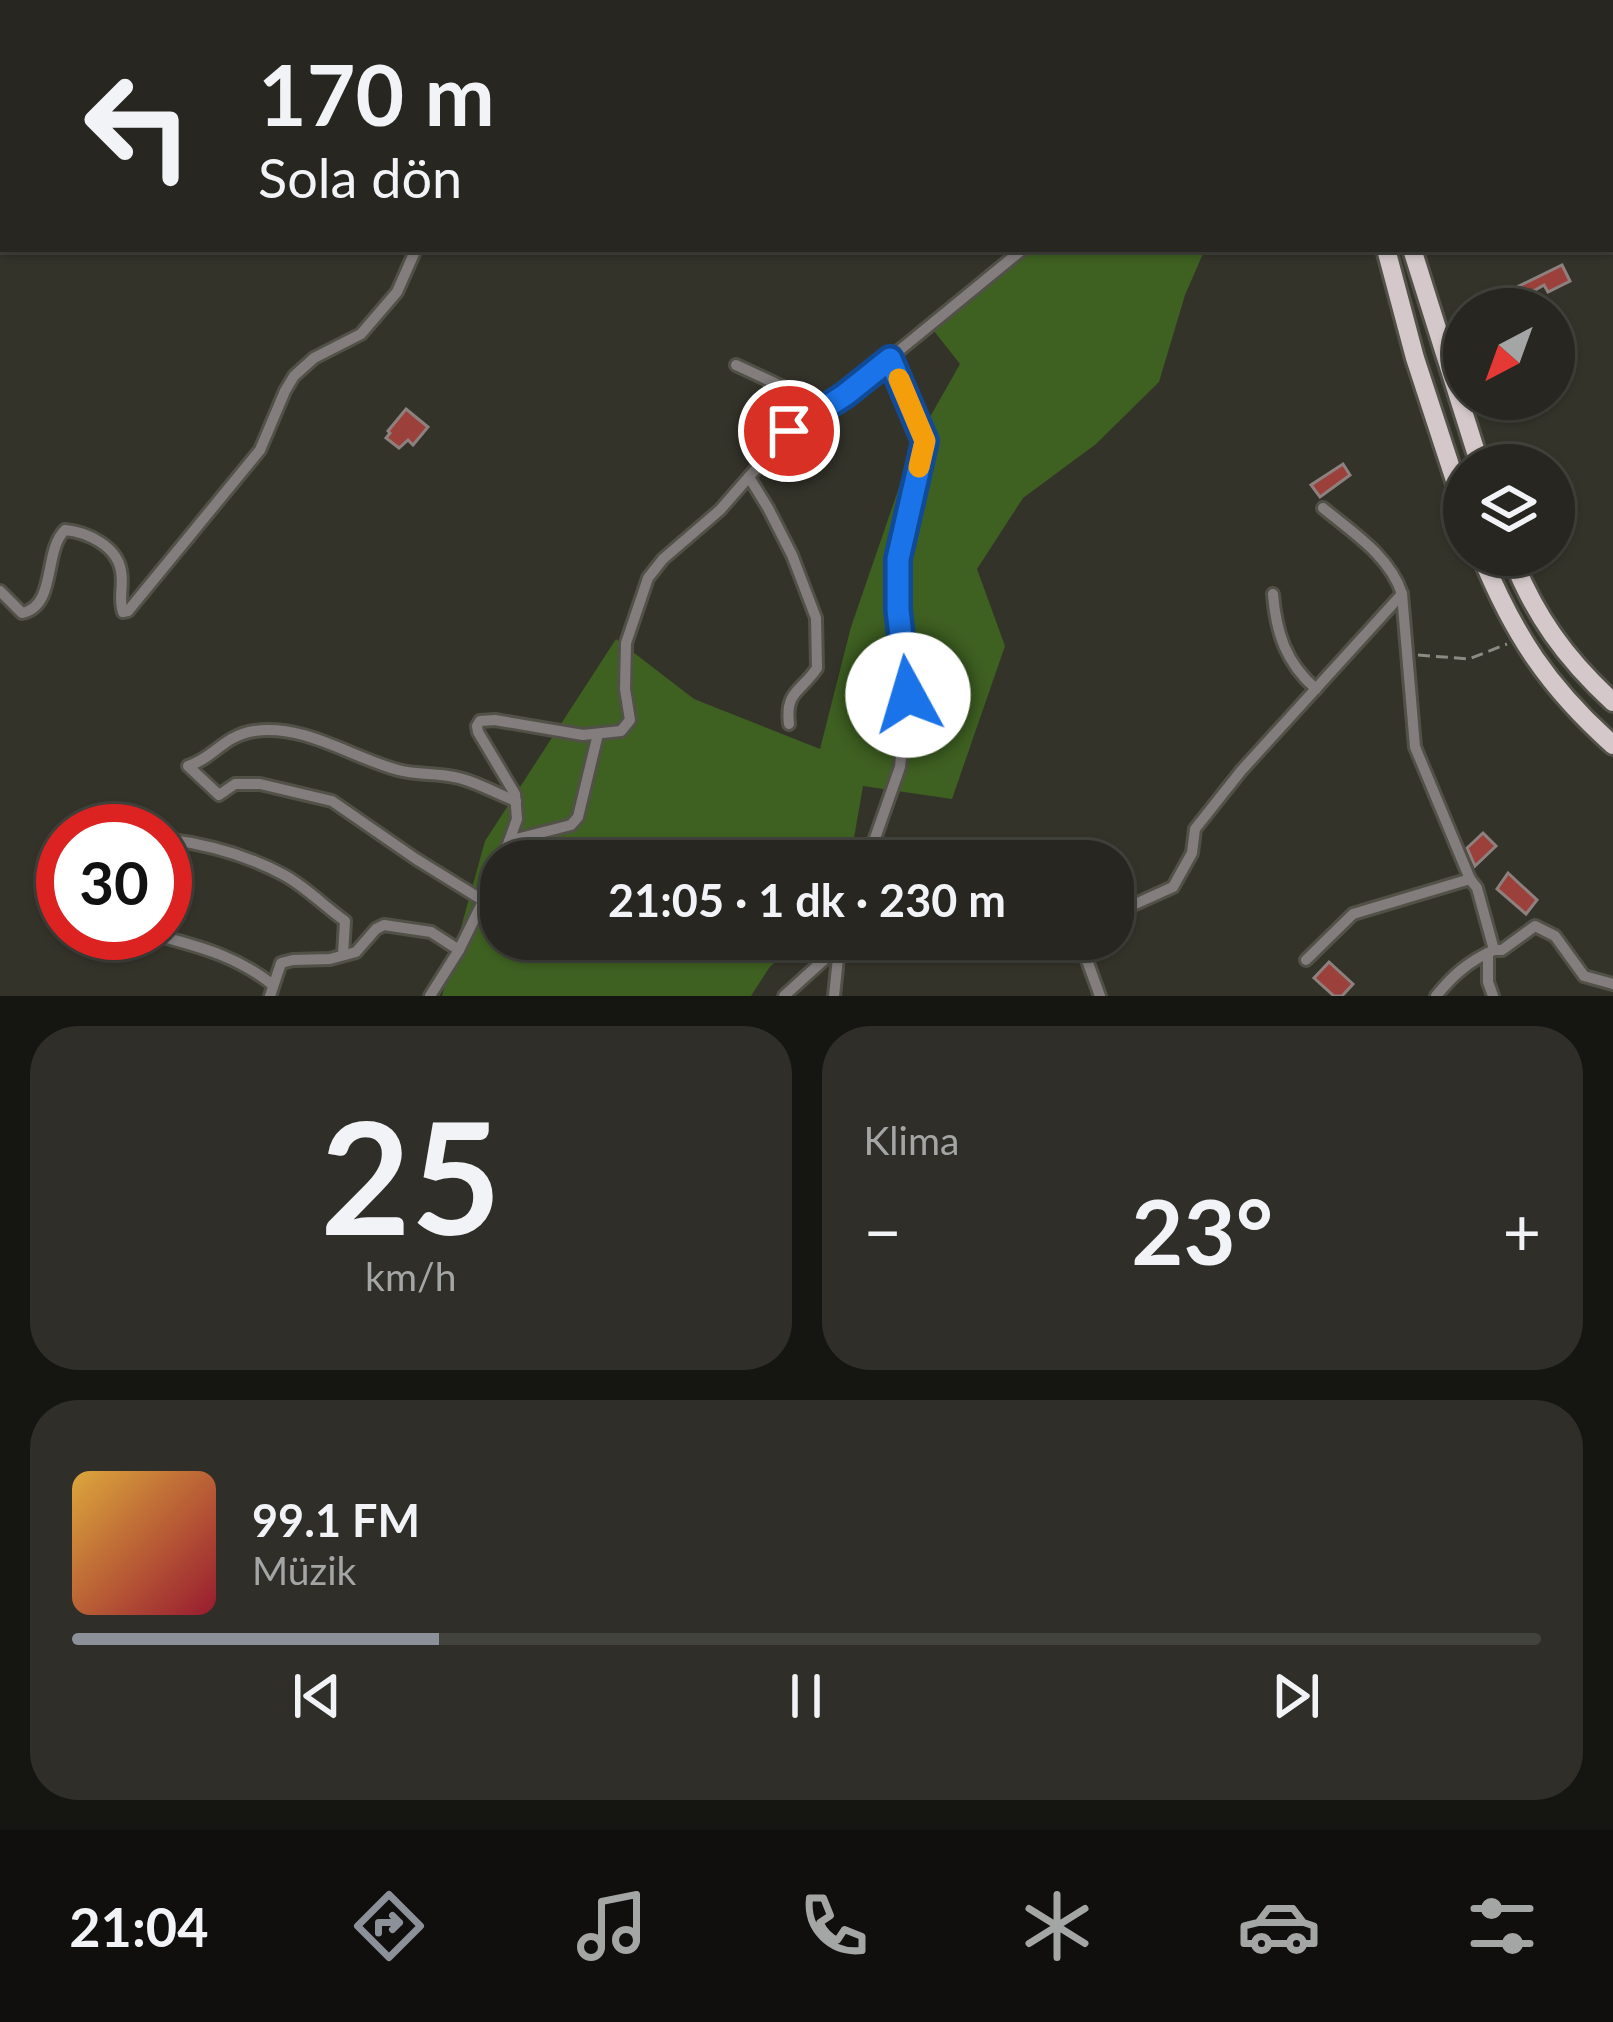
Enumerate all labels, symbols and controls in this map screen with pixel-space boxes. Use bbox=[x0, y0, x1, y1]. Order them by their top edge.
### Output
text: 170 m bbox=[258, 43, 495, 144]
icon: left bbox=[60, 48, 216, 204]
text: Sola dön bbox=[258, 145, 462, 210]
north arrow bbox=[1443, 288, 1575, 420]
map controls bbox=[1443, 288, 1575, 576]
pin bbox=[738, 380, 840, 482]
icon: arrive bbox=[756, 398, 822, 464]
button: layers bbox=[1443, 444, 1575, 576]
position arrow bbox=[845, 632, 971, 758]
speed limit sign: 30 bbox=[36, 804, 192, 960]
text: 21:05 · 1 dk · 230 m bbox=[608, 873, 1006, 927]
text: 25 bbox=[320, 1081, 501, 1268]
text: Klima bbox=[864, 1117, 959, 1163]
text: 23° bbox=[1131, 1176, 1273, 1284]
text: − bbox=[864, 1191, 902, 1270]
text: + bbox=[1503, 1191, 1541, 1270]
text: km/h bbox=[365, 1253, 456, 1299]
text: 99.1 FM bbox=[252, 1493, 420, 1547]
text: Müzik bbox=[252, 1547, 356, 1593]
icon: previous bbox=[284, 1663, 350, 1729]
icon: pause bbox=[773, 1663, 839, 1729]
icon: next bbox=[1263, 1663, 1329, 1729]
icon: directions bbox=[347, 1884, 431, 1968]
icon: music bbox=[570, 1884, 654, 1968]
icon: phone bbox=[792, 1884, 876, 1968]
icon: climate bbox=[1015, 1884, 1099, 1968]
icon: car bbox=[1237, 1884, 1321, 1968]
icon: filters bbox=[1460, 1884, 1544, 1968]
text: 21:04 bbox=[69, 1894, 208, 1959]

